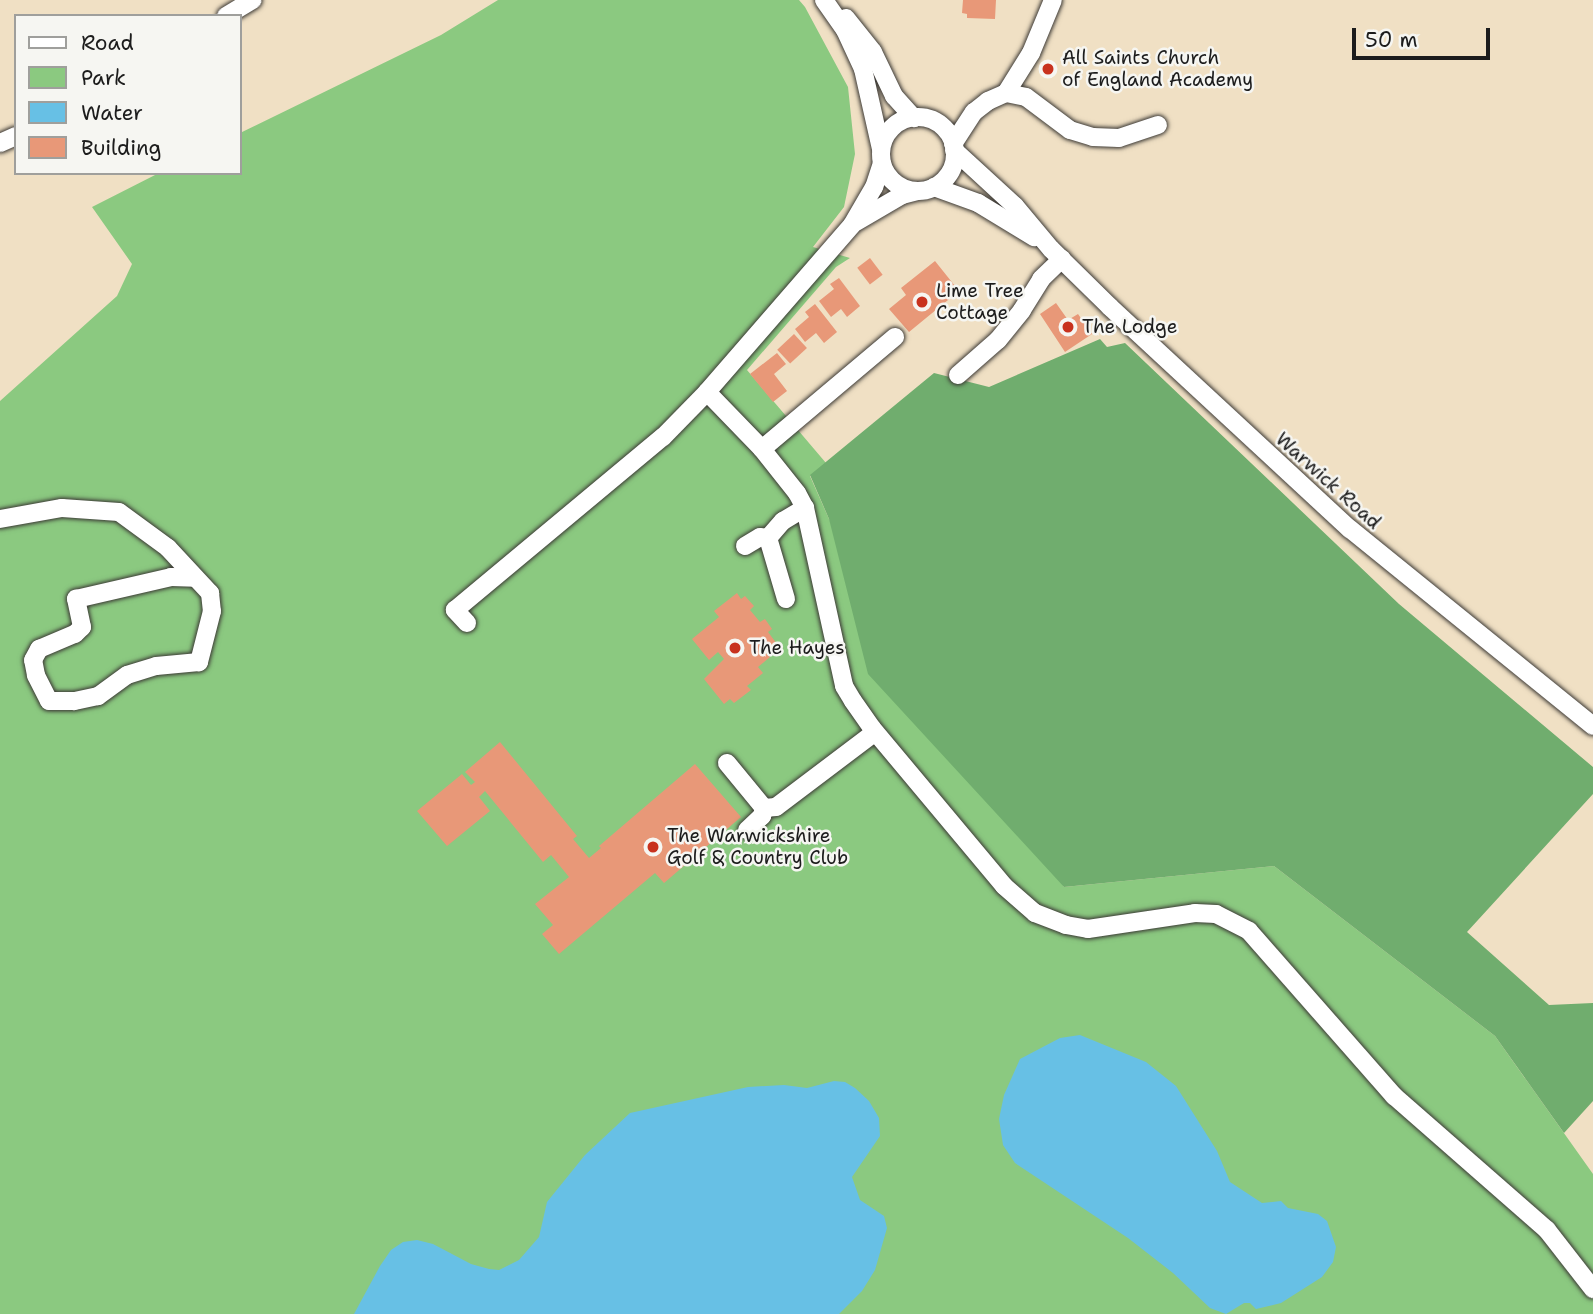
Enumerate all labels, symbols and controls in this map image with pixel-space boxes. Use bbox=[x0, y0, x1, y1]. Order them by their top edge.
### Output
legend bbox=[14, 14, 242, 175]
scale bar bbox=[1355, 14, 1493, 58]
text: 50 m bbox=[1365, 26, 1418, 54]
text: Road bbox=[81, 29, 134, 57]
place label: All Saints Church of England Academy bbox=[1062, 47, 1253, 91]
marker: All Saints Church of England Academy bbox=[1040, 61, 1056, 77]
text: Park bbox=[81, 64, 126, 92]
text: Water bbox=[81, 99, 143, 127]
text: Building bbox=[81, 134, 161, 162]
place label: Lime Tree Cottage bbox=[936, 280, 1024, 324]
marker: Lime Tree Cottage bbox=[914, 294, 930, 310]
place label: The Lodge bbox=[1082, 316, 1177, 338]
marker: The Lodge bbox=[1060, 319, 1076, 335]
street label: Warwick Road bbox=[1271, 428, 1385, 534]
place label: The Hayes bbox=[749, 637, 845, 659]
marker: The Hayes bbox=[727, 640, 743, 656]
place label: The Warwickshire Golf & Country Club bbox=[667, 825, 848, 869]
marker: The Warwickshire Golf & Country Club bbox=[645, 839, 661, 855]

